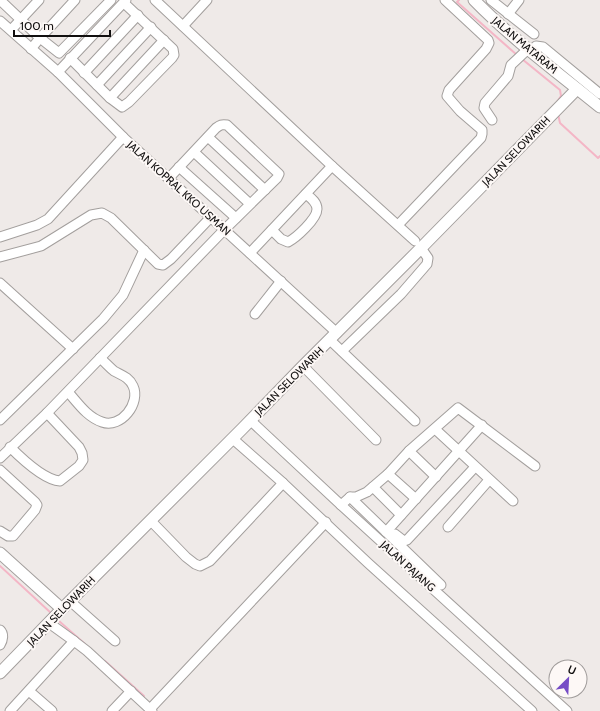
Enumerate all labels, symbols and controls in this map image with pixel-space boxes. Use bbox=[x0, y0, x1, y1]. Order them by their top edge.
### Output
scale bar bbox=[14, 12, 110, 38]
street label: JALAN MATARAM bbox=[488, 13, 561, 77]
text: 100 m bbox=[20, 18, 54, 33]
street label: JALAN SELOWARIH bbox=[478, 113, 553, 190]
street label: JALAN KOPRAL KKO USMAN bbox=[123, 137, 234, 238]
street label: JALAN SELOWARIH bbox=[251, 343, 327, 419]
street label: JALAN PAJANG bbox=[377, 537, 438, 594]
street label: JALAN SELOWARIH bbox=[23, 573, 98, 650]
north arrow bbox=[548, 659, 588, 699]
text: U bbox=[566, 662, 579, 678]

